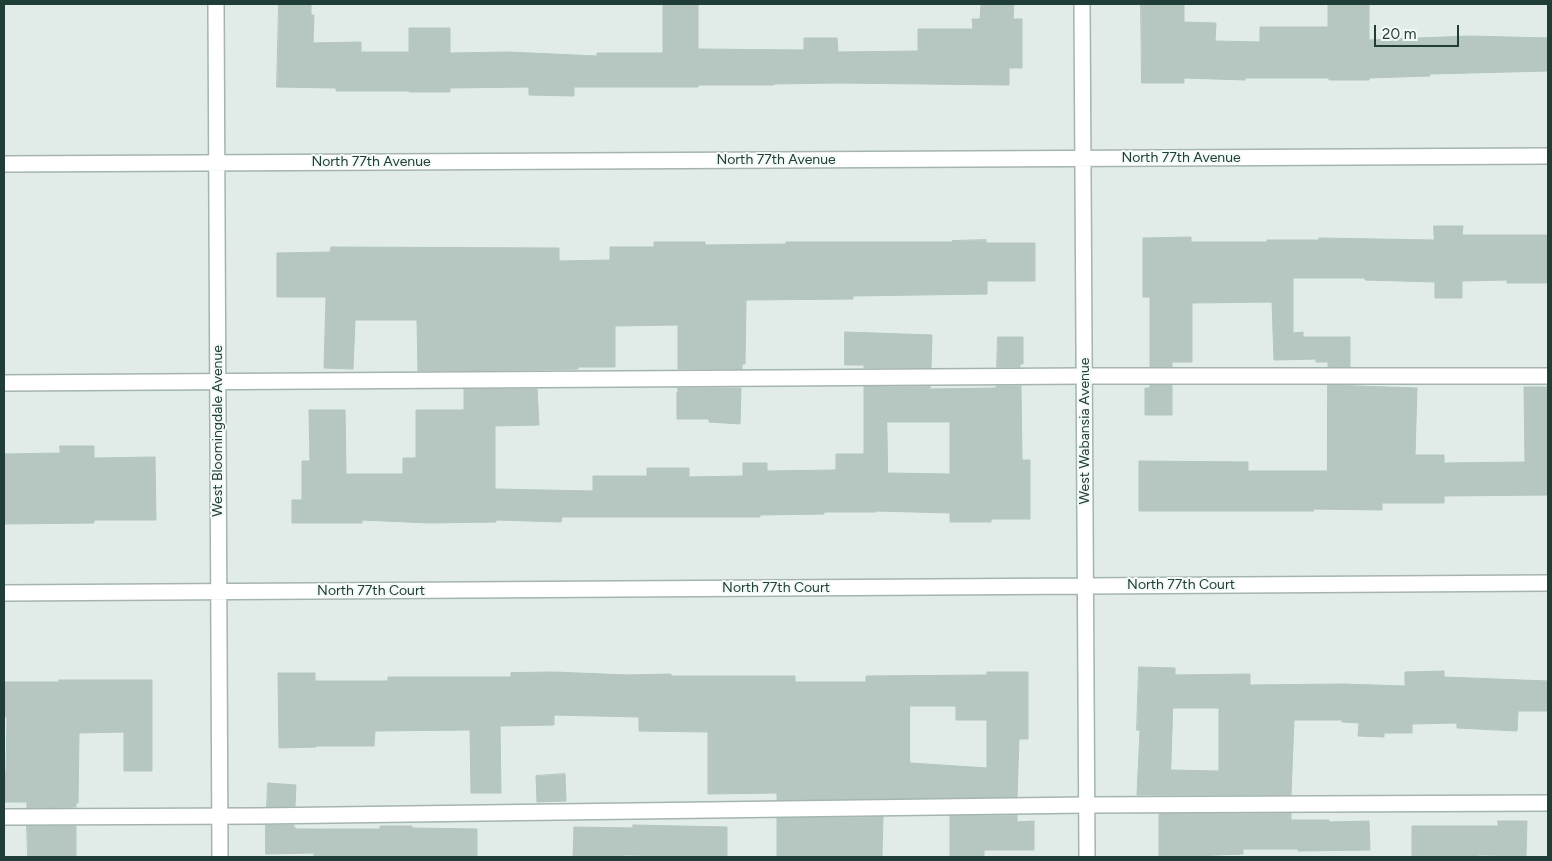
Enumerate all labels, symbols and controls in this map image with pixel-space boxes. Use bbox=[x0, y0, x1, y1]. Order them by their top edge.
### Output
scale bar bbox=[1377, 15, 1462, 47]
text: 20 m bbox=[1382, 25, 1416, 43]
street label: North 77th Avenue bbox=[1121, 150, 1241, 166]
street label: North 77th Avenue bbox=[716, 152, 836, 168]
street label: North 77th Avenue bbox=[311, 154, 431, 170]
street label: West Bloomingdale Avenue bbox=[210, 345, 226, 517]
street label: West Wabansia Avenue bbox=[1077, 358, 1093, 504]
street label: North 77th Court bbox=[1127, 577, 1235, 593]
street label: North 77th Court bbox=[722, 580, 830, 596]
street label: North 77th Court bbox=[317, 583, 425, 599]

